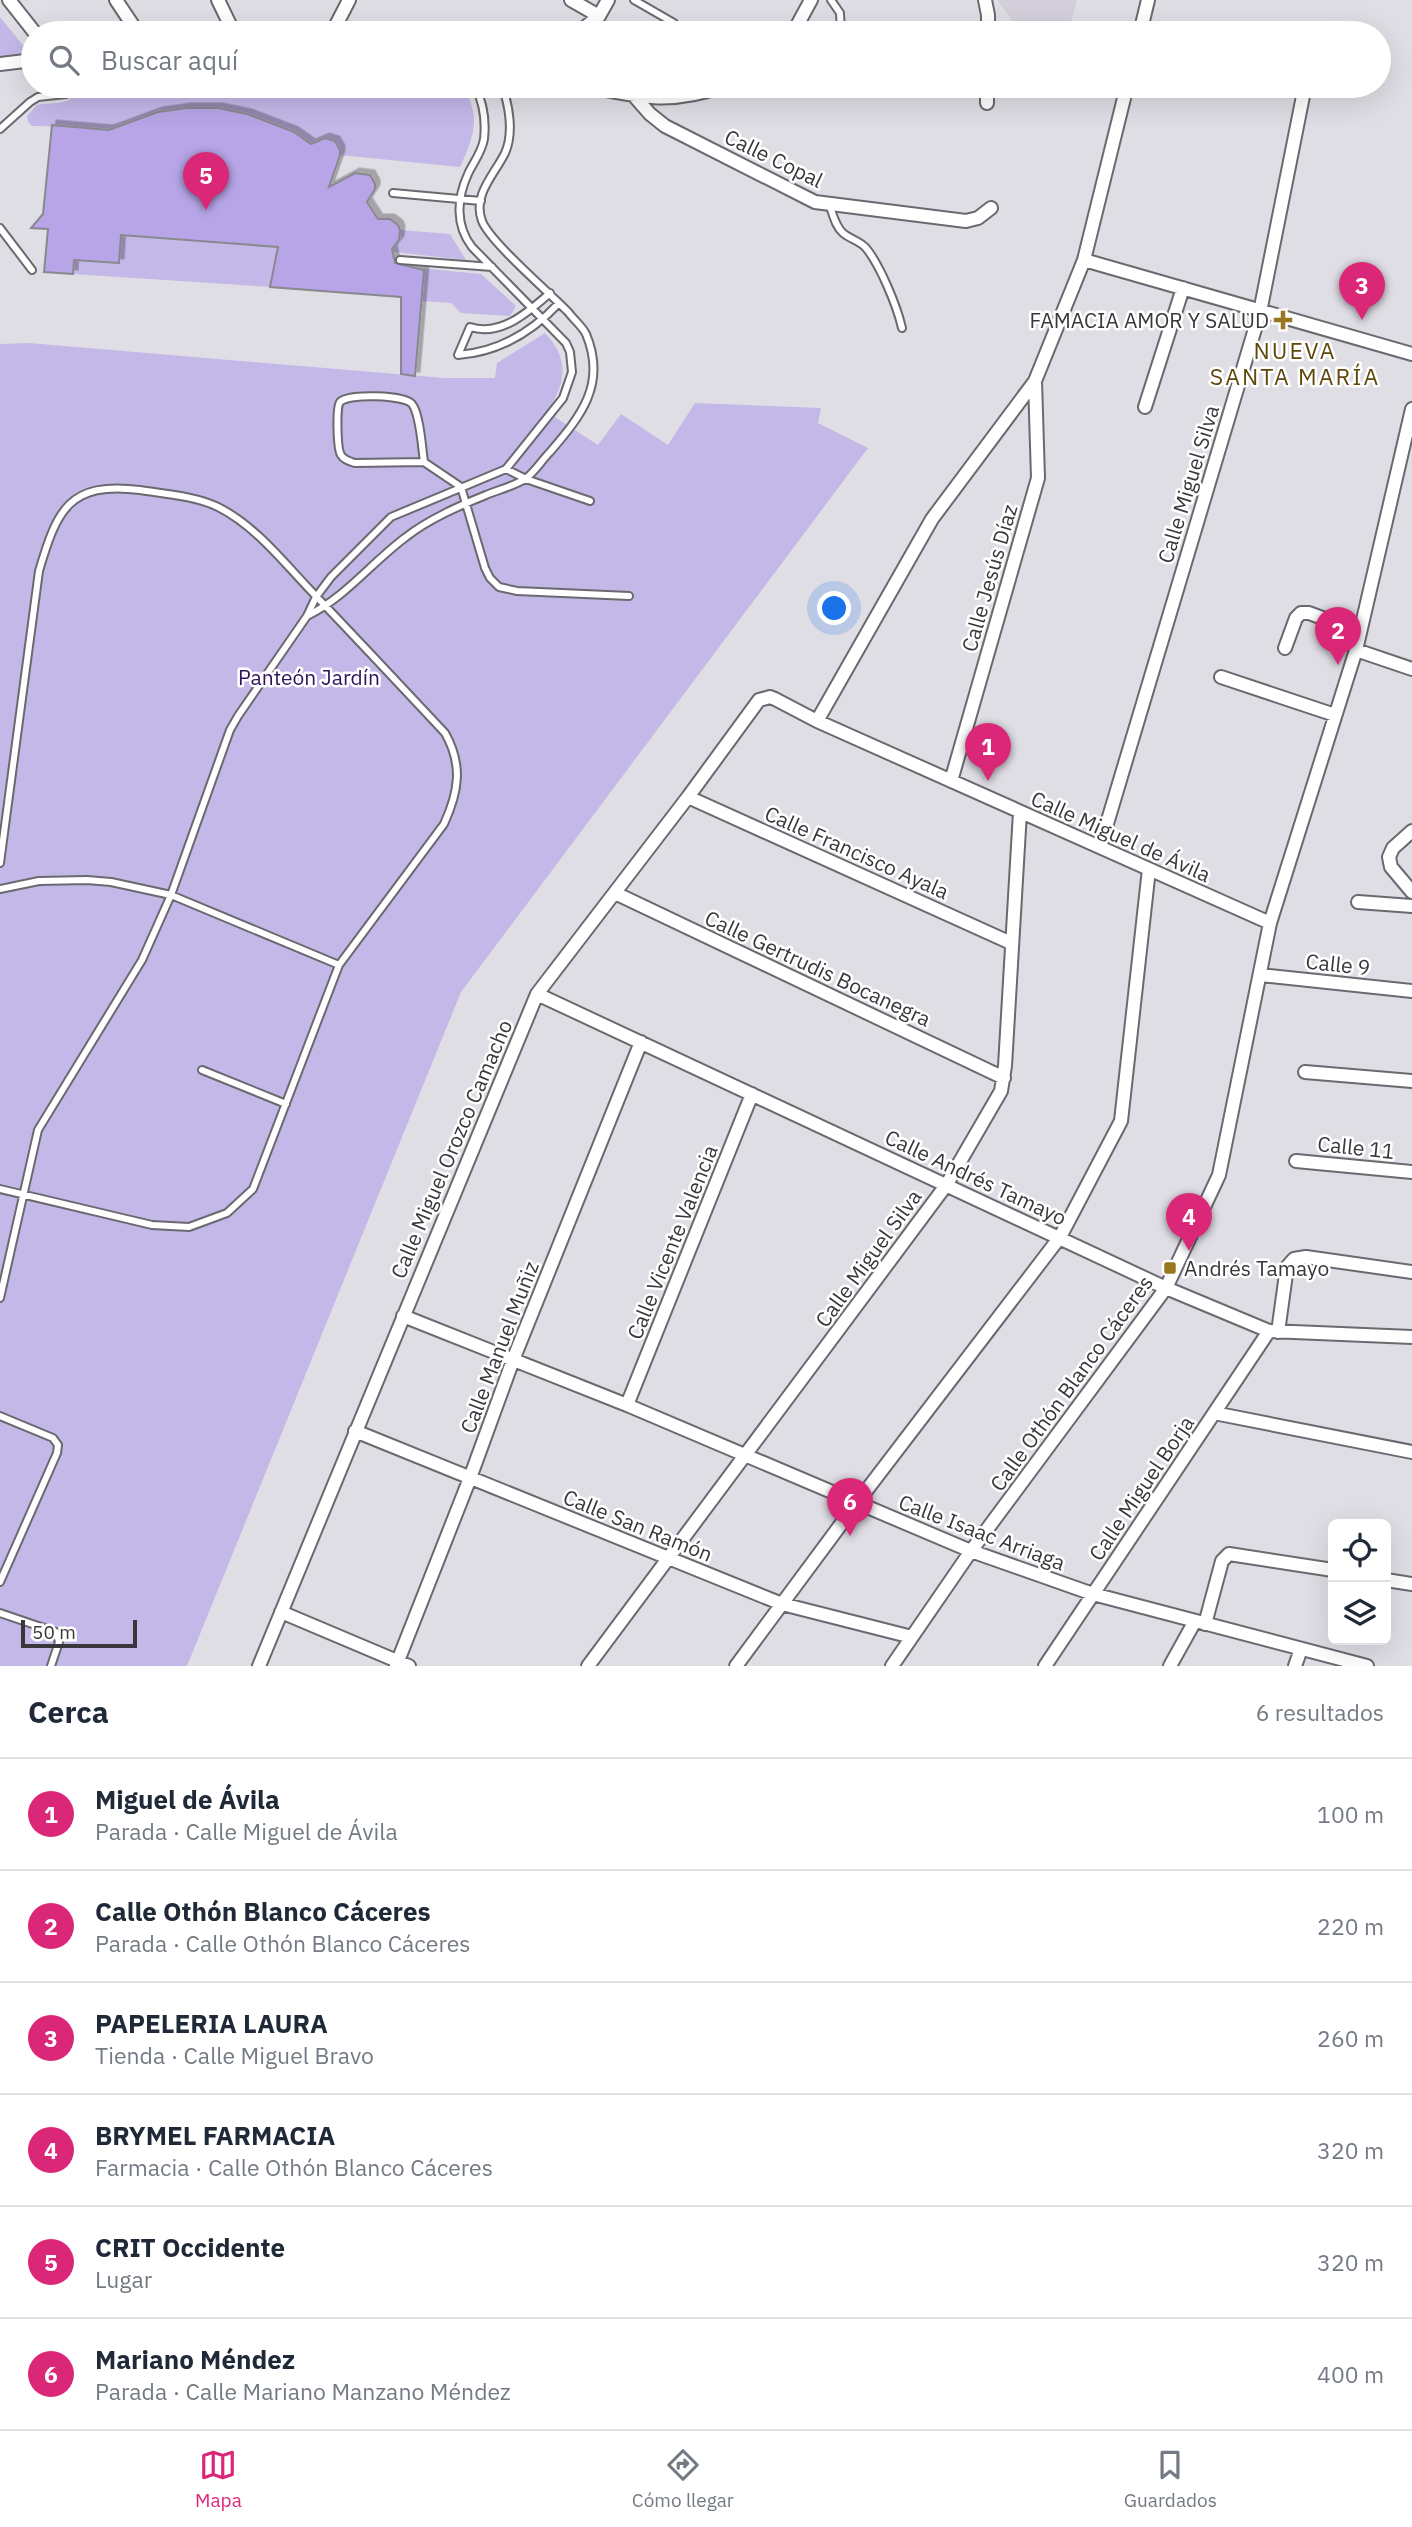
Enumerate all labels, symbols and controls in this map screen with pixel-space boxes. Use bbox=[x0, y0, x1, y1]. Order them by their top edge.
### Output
search box bbox=[21, 21, 1391, 98]
icon: search bbox=[45, 41, 83, 79]
text: Buscar aquí bbox=[101, 43, 238, 77]
street label: Calle Copal bbox=[720, 122, 828, 194]
pin: 5 bbox=[183, 152, 229, 210]
pin: 3 bbox=[1339, 262, 1385, 320]
place label: FAMACIA AMOR Y SALUD bbox=[1030, 306, 1269, 334]
marker: FAMACIA AMOR Y SALUD bbox=[1275, 312, 1291, 328]
district label: NUEVA SANTA MARÍA bbox=[1210, 335, 1380, 391]
street label: Calle Miguel Silva bbox=[1151, 402, 1225, 566]
street label: Calle Jesús Díaz bbox=[955, 501, 1023, 655]
your location bbox=[817, 591, 851, 625]
pin: 2 bbox=[1315, 607, 1361, 665]
park label: Panteón Jardín bbox=[238, 663, 380, 691]
pin: 1 bbox=[965, 723, 1011, 781]
street label: Calle Miguel de Ávila bbox=[1027, 784, 1215, 888]
street label: Calle Francisco Ayala bbox=[760, 799, 954, 905]
street label: Calle Gertrudis Bocanegra bbox=[701, 903, 935, 1033]
street label: Calle 9 bbox=[1304, 947, 1372, 981]
street label: Calle Miguel Orozco Camacho bbox=[384, 1015, 518, 1283]
street label: Calle Andrés Tamayo bbox=[881, 1123, 1071, 1231]
street label: Calle 11 bbox=[1316, 1129, 1396, 1165]
street label: Calle Vicente Valencia bbox=[620, 1141, 724, 1343]
street label: Calle Miguel Silva bbox=[809, 1184, 927, 1332]
pin: 4 bbox=[1166, 1193, 1212, 1251]
place label: Andrés Tamayo bbox=[1184, 1254, 1329, 1282]
street label: Calle Manuel Muñiz bbox=[453, 1257, 545, 1437]
marker: Andrés Tamayo bbox=[1162, 1260, 1178, 1276]
street label: Calle Othón Blanco Cáceres bbox=[983, 1270, 1159, 1496]
street label: Calle Miguel Borja bbox=[1082, 1410, 1200, 1566]
pin: 6 bbox=[827, 1478, 873, 1536]
street label: Calle San Ramón bbox=[559, 1482, 717, 1568]
street label: Calle Isaac Arriaga bbox=[895, 1487, 1069, 1577]
map controls bbox=[1328, 1519, 1391, 1645]
button: locate bbox=[1328, 1519, 1391, 1582]
button: layers bbox=[1328, 1582, 1391, 1645]
scale bar bbox=[21, 1617, 136, 1649]
text: 50 m bbox=[32, 1620, 76, 1644]
text: Cerca bbox=[28, 1692, 109, 1731]
text: 6 resultados bbox=[1256, 1697, 1384, 1727]
text: Miguel de Ávila bbox=[95, 1782, 280, 1816]
text: 1 bbox=[44, 1799, 58, 1829]
text: 100 m bbox=[1317, 1799, 1384, 1829]
text: Parada · Calle Miguel de Ávila bbox=[95, 1816, 398, 1846]
text: Calle Othón Blanco Cáceres bbox=[95, 1894, 431, 1928]
text: 2 bbox=[44, 1911, 58, 1941]
text: 220 m bbox=[1317, 1911, 1384, 1941]
text: Parada · Calle Othón Blanco Cáceres bbox=[95, 1928, 471, 1958]
text: PAPELERIA LAURA bbox=[95, 2006, 328, 2040]
text: 3 bbox=[44, 2023, 58, 2053]
text: 260 m bbox=[1317, 2023, 1384, 2053]
text: Tienda · Calle Miguel Bravo bbox=[95, 2040, 374, 2070]
text: BRYMEL FARMACIA bbox=[95, 2118, 335, 2152]
text: 4 bbox=[44, 2135, 58, 2165]
text: 320 m bbox=[1317, 2135, 1384, 2165]
text: Farmacia · Calle Othón Blanco Cáceres bbox=[95, 2152, 493, 2182]
text: CRIT Occidente bbox=[95, 2230, 285, 2264]
text: 5 bbox=[44, 2247, 58, 2277]
text: 320 m bbox=[1317, 2247, 1384, 2277]
text: Lugar bbox=[95, 2264, 152, 2294]
text: Mariano Méndez bbox=[95, 2342, 295, 2376]
text: 6 bbox=[44, 2359, 58, 2389]
text: 400 m bbox=[1317, 2359, 1384, 2389]
text: Parada · Calle Mariano Manzano Méndez bbox=[95, 2376, 511, 2406]
tab: Mapa bbox=[195, 2446, 242, 2512]
tab: Cómo llegar bbox=[632, 2446, 734, 2512]
tab: Guardados bbox=[1124, 2446, 1217, 2512]

